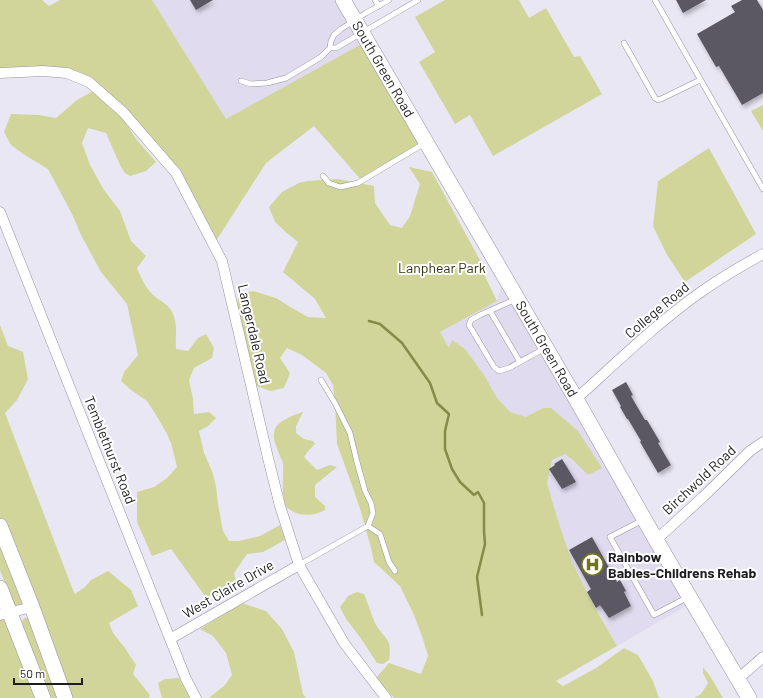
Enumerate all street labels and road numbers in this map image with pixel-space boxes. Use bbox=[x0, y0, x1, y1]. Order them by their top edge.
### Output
street label: South Green Road bbox=[349, 18, 419, 120]
street label: College Road bbox=[621, 278, 692, 341]
street label: Langerdale Road bbox=[235, 282, 274, 385]
street label: South Green Road bbox=[512, 297, 582, 400]
street label: Temblethurst Road bbox=[81, 393, 140, 506]
street label: Birchwold Road bbox=[658, 441, 739, 518]
street label: West Claire Drive bbox=[179, 556, 276, 622]

